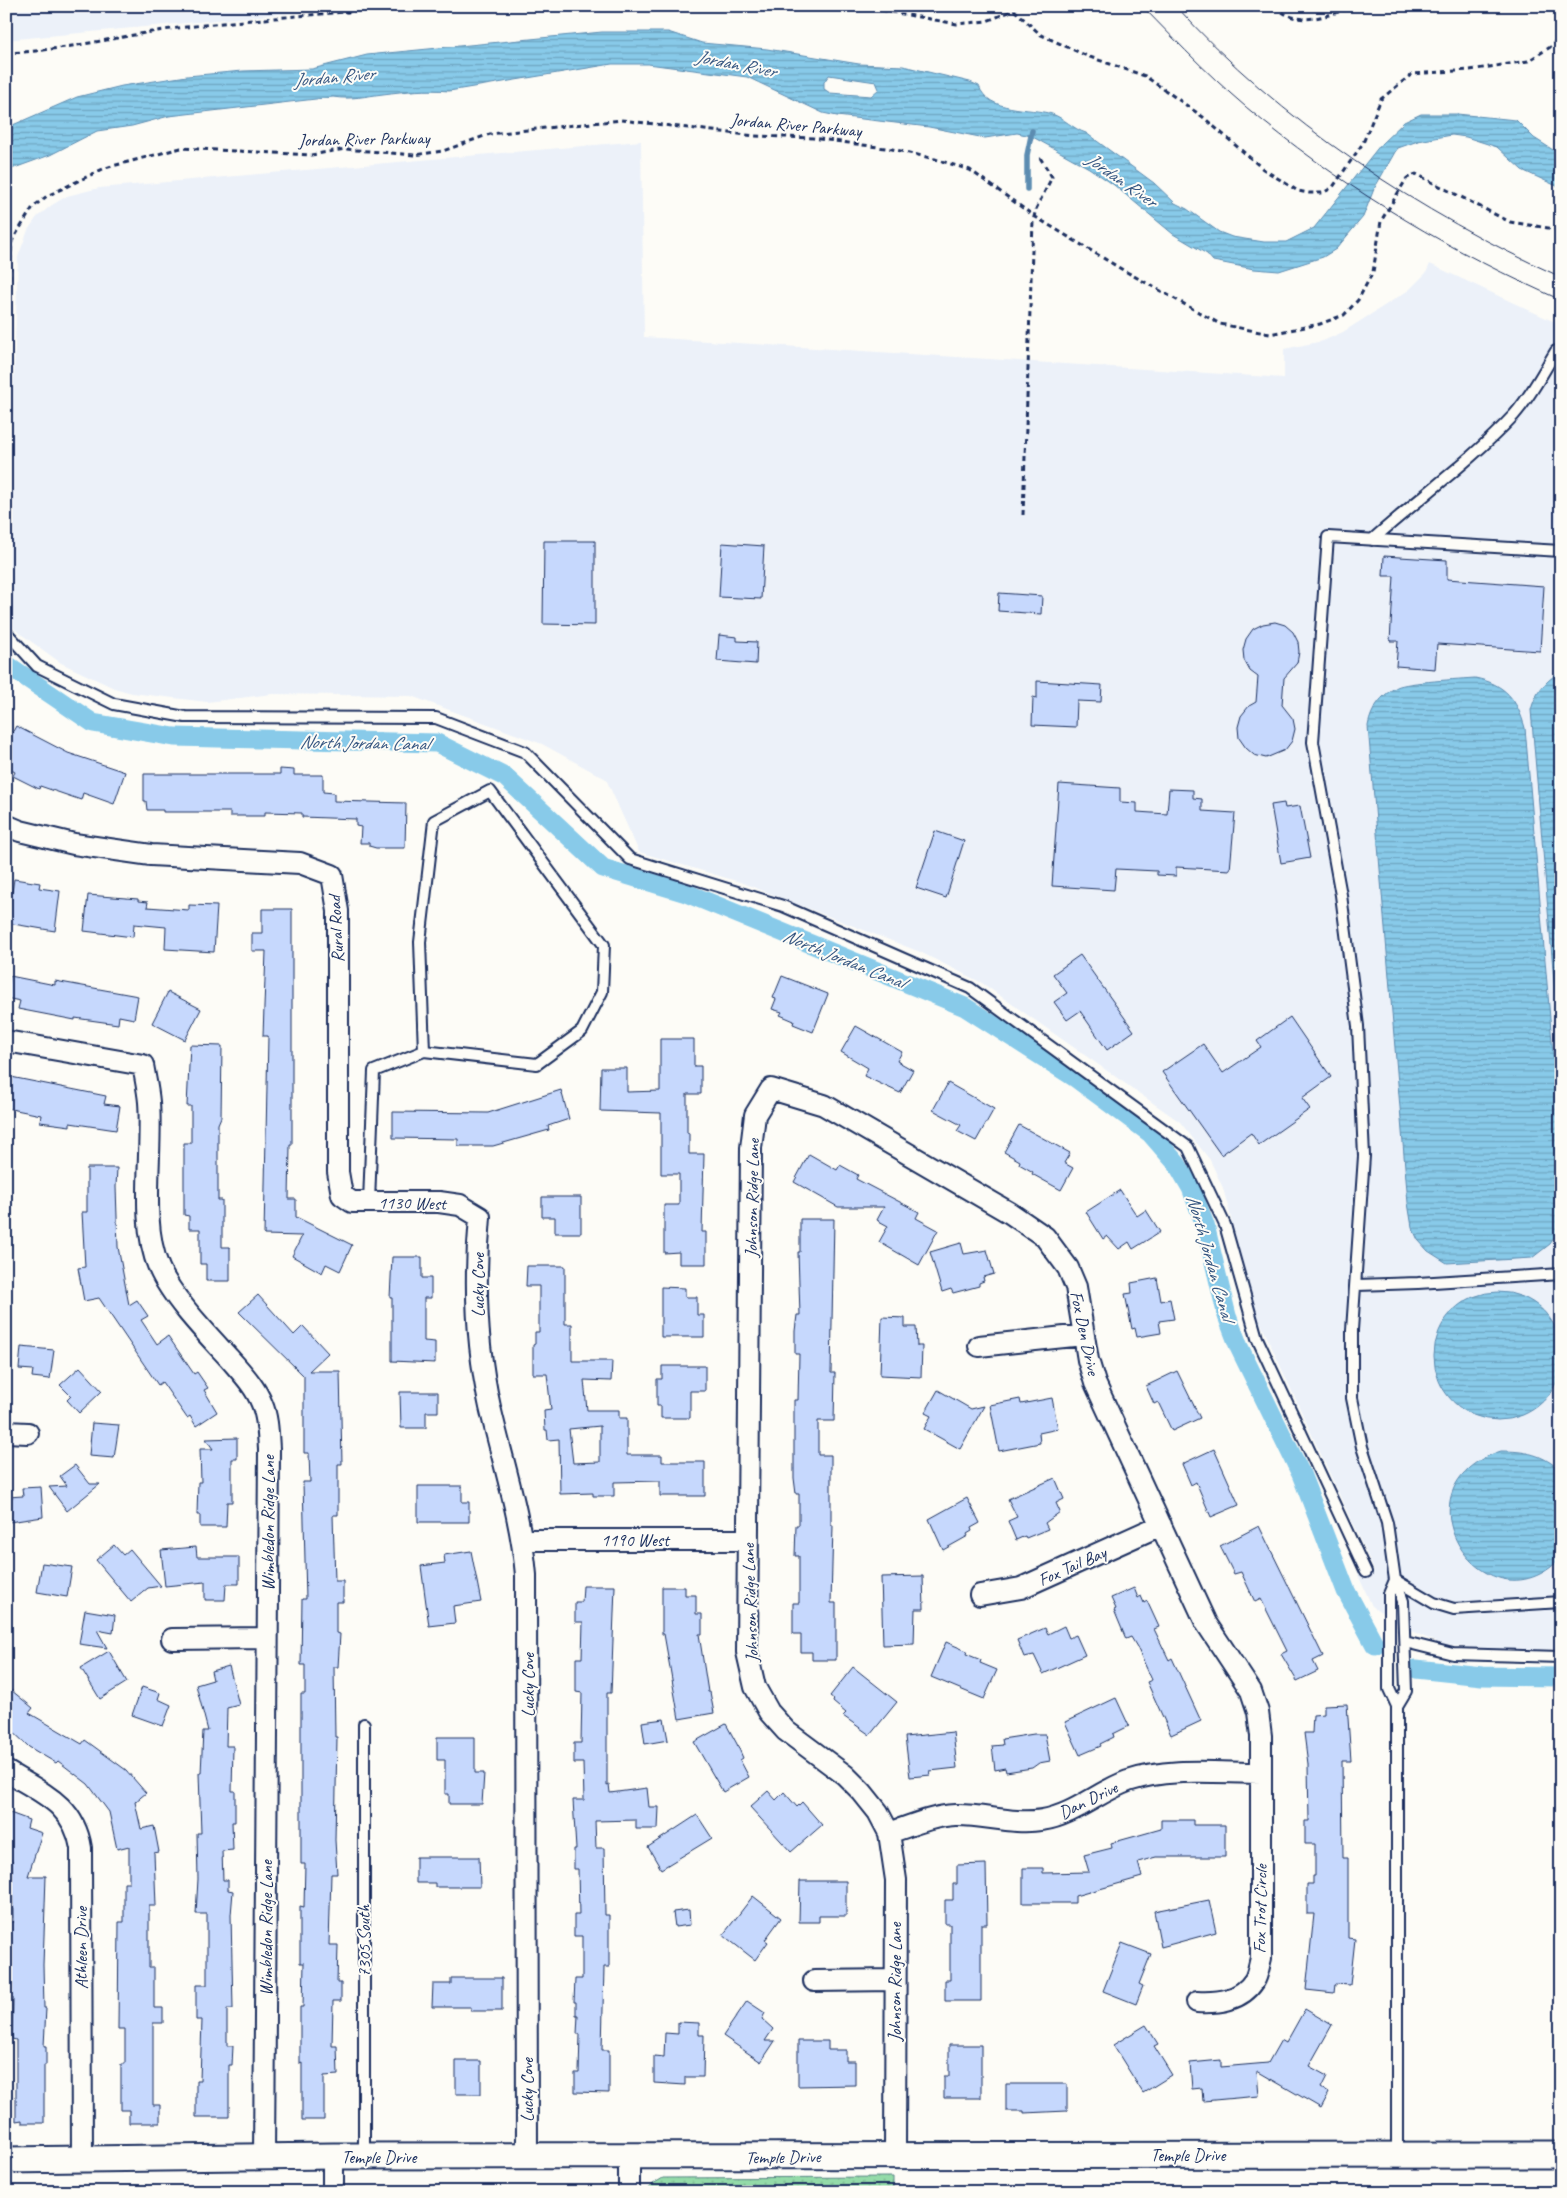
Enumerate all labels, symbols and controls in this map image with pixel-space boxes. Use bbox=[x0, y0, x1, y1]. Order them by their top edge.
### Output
water label: Jordan River bbox=[692, 44, 781, 84]
water label: Jordan River bbox=[291, 61, 378, 93]
street label: Jordan River Parkway bbox=[729, 108, 864, 142]
street label: Jordan River Parkway bbox=[297, 127, 432, 151]
water label: Jordan River bbox=[1080, 146, 1164, 215]
water label: North Jordan Canal bbox=[299, 730, 435, 756]
street label: Rural Road bbox=[323, 892, 349, 963]
water label: North Jordan Canal bbox=[779, 924, 914, 997]
street label: Johnson Ridge Lane bbox=[740, 1137, 764, 1258]
street label: 1130 West bbox=[378, 1191, 448, 1215]
water label: North Jordan Canal bbox=[1181, 1192, 1241, 1329]
street label: Lucky Cove bbox=[467, 1252, 489, 1317]
street label: Fox Den Drive bbox=[1065, 1289, 1105, 1378]
street label: Wimbledon Ridge Lane bbox=[257, 1454, 279, 1591]
street label: 1190 West bbox=[601, 1529, 671, 1551]
street label: Fox Tail Bay bbox=[1035, 1541, 1111, 1591]
street label: Johnson Ridge Lane bbox=[737, 1542, 763, 1664]
street label: Lucky Cove bbox=[517, 1652, 539, 1717]
street label: Dan Drive bbox=[1055, 1776, 1122, 1824]
street label: Wimbledon Ridge Lane bbox=[255, 1859, 277, 1996]
street label: Fox Trot Circle bbox=[1248, 1863, 1272, 1954]
street label: 7305 South bbox=[353, 1904, 375, 1977]
street label: Athleen Drive bbox=[70, 1906, 92, 1989]
street label: Johnson Ridge Lane bbox=[884, 1922, 906, 2042]
street label: Lucky Cove bbox=[516, 2057, 538, 2122]
street label: Temple Drive bbox=[1151, 2144, 1227, 2166]
street label: Temple Drive bbox=[745, 2145, 822, 2169]
street label: Temple Drive bbox=[342, 2146, 418, 2168]

